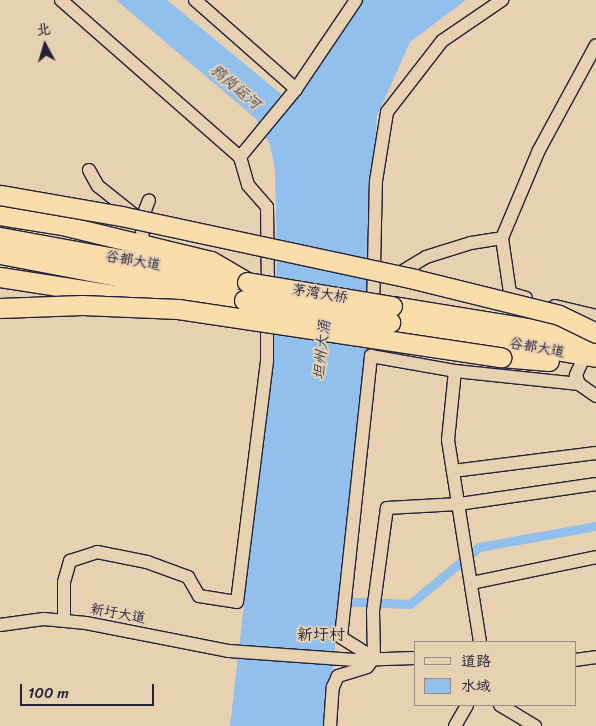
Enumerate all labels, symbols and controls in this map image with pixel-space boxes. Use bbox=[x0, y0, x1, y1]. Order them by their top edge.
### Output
text: 北 bbox=[35, 16, 52, 43]
north arrow bbox=[20, 20, 70, 70]
water label: 鸦岗运河 bbox=[206, 61, 264, 113]
street label: 谷都大道 bbox=[104, 248, 162, 274]
street label: 茅湾大桥 bbox=[291, 281, 349, 307]
water label: 坦州大涌 bbox=[310, 319, 334, 381]
street label: 谷都大道 bbox=[508, 335, 566, 361]
street label: 新圩大道 bbox=[89, 601, 147, 627]
district label: 新圩村 bbox=[297, 625, 345, 645]
legend bbox=[414, 641, 576, 706]
text: 道路 bbox=[461, 648, 491, 674]
text: 水域 bbox=[461, 673, 491, 699]
scale bar bbox=[22, 674, 156, 706]
text: 100 m bbox=[28, 680, 69, 706]

